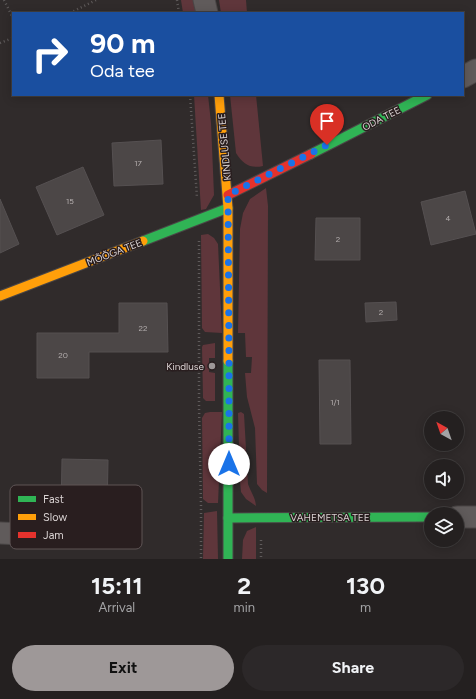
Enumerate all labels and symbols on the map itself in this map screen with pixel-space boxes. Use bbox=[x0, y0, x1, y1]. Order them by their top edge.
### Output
street label: ODA TEE bbox=[360, 103, 403, 134]
pin bbox=[310, 104, 344, 145]
street label: KINDLUSE TEE bbox=[215, 113, 234, 181]
house number: 17 bbox=[134, 158, 142, 168]
house number: 15 bbox=[66, 196, 74, 206]
house number: 4 bbox=[446, 213, 451, 223]
house number: 2 bbox=[336, 234, 340, 244]
street label: MÕÕGA TEE bbox=[85, 236, 144, 269]
house number: 2 bbox=[379, 307, 383, 317]
house number: 22 bbox=[139, 323, 147, 333]
house number: 20 bbox=[58, 350, 68, 360]
place label: Kindluse bbox=[166, 360, 205, 373]
marker: Kindluse bbox=[207, 361, 217, 371]
house number: 1/1 bbox=[330, 397, 340, 407]
north arrow bbox=[424, 411, 464, 451]
position arrow bbox=[208, 443, 250, 485]
legend bbox=[10, 485, 142, 549]
text: Fast bbox=[43, 493, 64, 506]
text: Slow bbox=[43, 511, 67, 524]
street label: VAHEMETSA TEE bbox=[290, 511, 370, 524]
text: Jam bbox=[43, 529, 64, 542]

